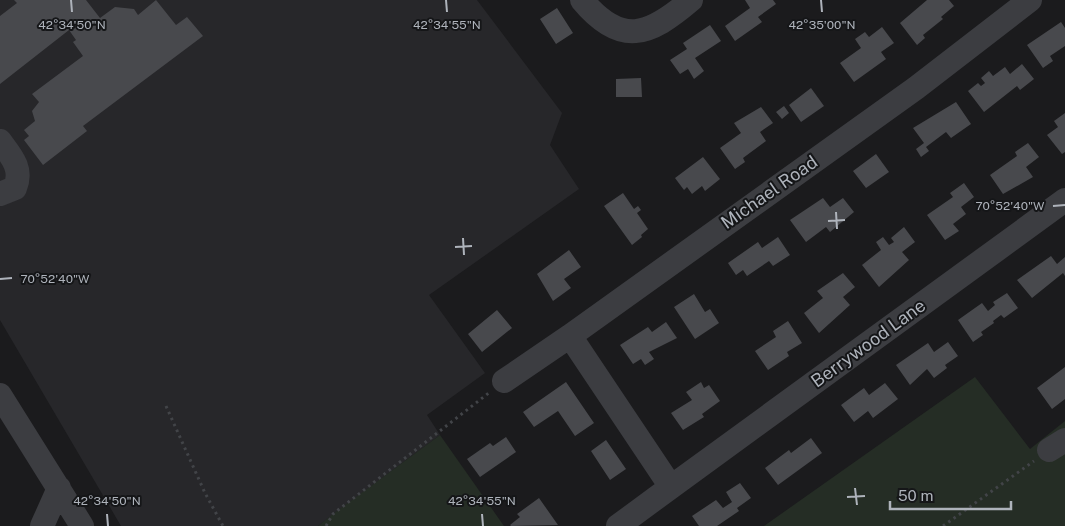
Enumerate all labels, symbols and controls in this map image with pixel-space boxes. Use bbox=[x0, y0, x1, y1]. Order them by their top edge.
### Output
text: 42°34'50"N bbox=[38, 18, 106, 32]
text: 42°34'55"N bbox=[413, 18, 481, 32]
text: 42°35'00"N bbox=[788, 18, 856, 32]
street label: Michael Road bbox=[717, 151, 821, 233]
text: 70°52'40"W bbox=[975, 199, 1045, 213]
text: 70°52'40"W bbox=[20, 272, 90, 286]
street label: Berrywood Lane bbox=[807, 294, 929, 392]
scale bar bbox=[890, 478, 1011, 510]
text: 50 m bbox=[898, 487, 933, 504]
text: 42°34'50"N bbox=[73, 494, 141, 508]
text: 42°34'55"N bbox=[448, 494, 516, 508]

